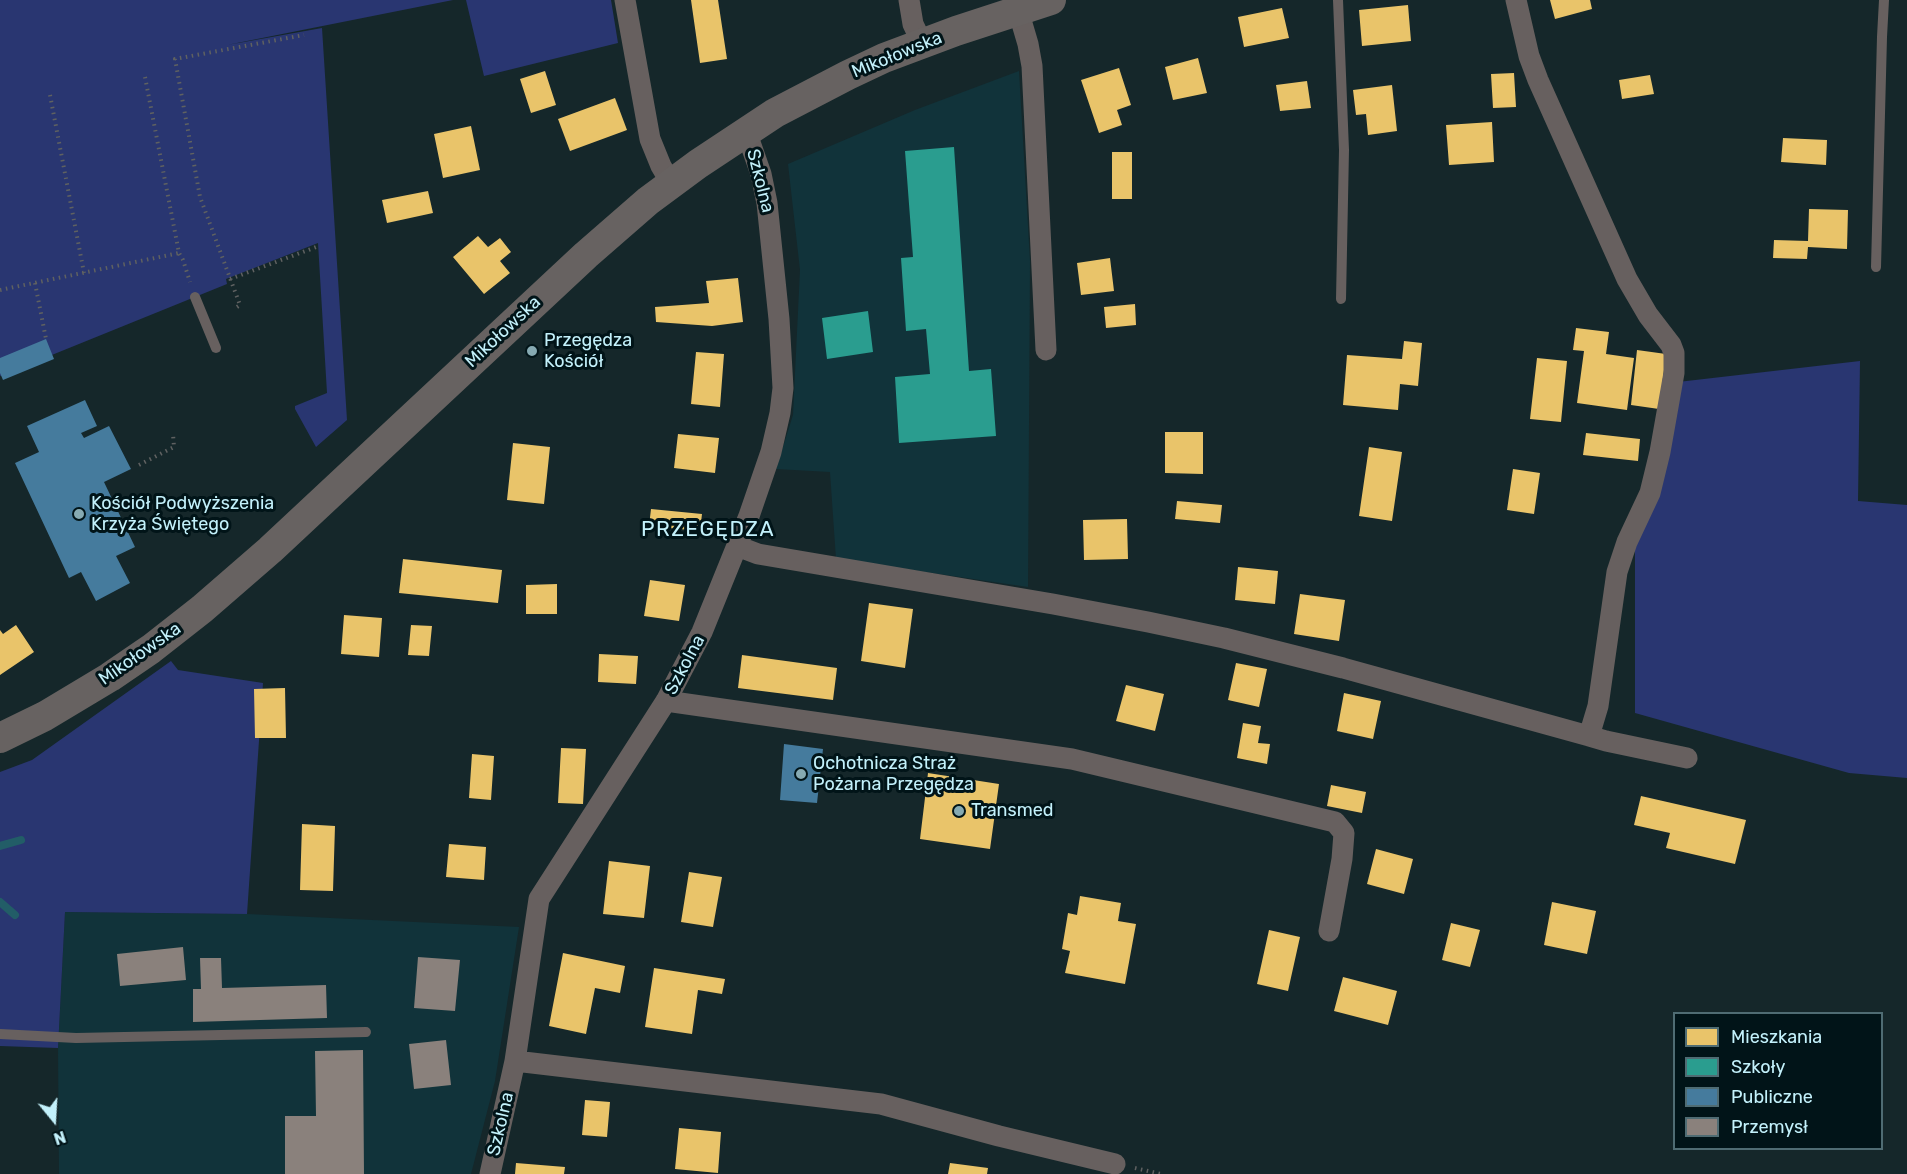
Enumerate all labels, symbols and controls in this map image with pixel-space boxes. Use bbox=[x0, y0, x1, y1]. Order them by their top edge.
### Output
street label: Mikołowska bbox=[849, 27, 945, 83]
street label: Szkolna bbox=[742, 147, 778, 215]
street label: Mikołowska bbox=[461, 292, 545, 372]
place label: Przegędza Kościół bbox=[544, 330, 632, 372]
marker: Przegędza Kościół bbox=[525, 344, 539, 358]
place label: Kościół Podwyższenia Krzyża Świętego bbox=[91, 493, 274, 536]
marker: Kościół Podwyższenia Krzyża Świętego bbox=[72, 507, 86, 521]
district label: PRZEGĘDZA bbox=[641, 517, 775, 543]
street label: Mikołowska bbox=[95, 618, 185, 690]
street label: Szkolna bbox=[660, 631, 710, 699]
place label: Ochotnicza Straż Pożarna Przegędza bbox=[813, 753, 974, 795]
marker: Ochotnicza Straż Pożarna Przegędza bbox=[794, 767, 808, 781]
place label: Transmed bbox=[971, 800, 1053, 822]
marker: Transmed bbox=[952, 804, 966, 818]
legend bbox=[1673, 1012, 1883, 1150]
text: Mieszkania bbox=[1731, 1026, 1822, 1048]
text: Szkoły bbox=[1731, 1056, 1785, 1078]
text: Publiczne bbox=[1731, 1086, 1813, 1108]
north arrow bbox=[24, 1090, 84, 1150]
street label: Szkolna bbox=[483, 1090, 519, 1158]
text: Przemysł bbox=[1731, 1116, 1808, 1138]
text: N bbox=[51, 1127, 68, 1148]

